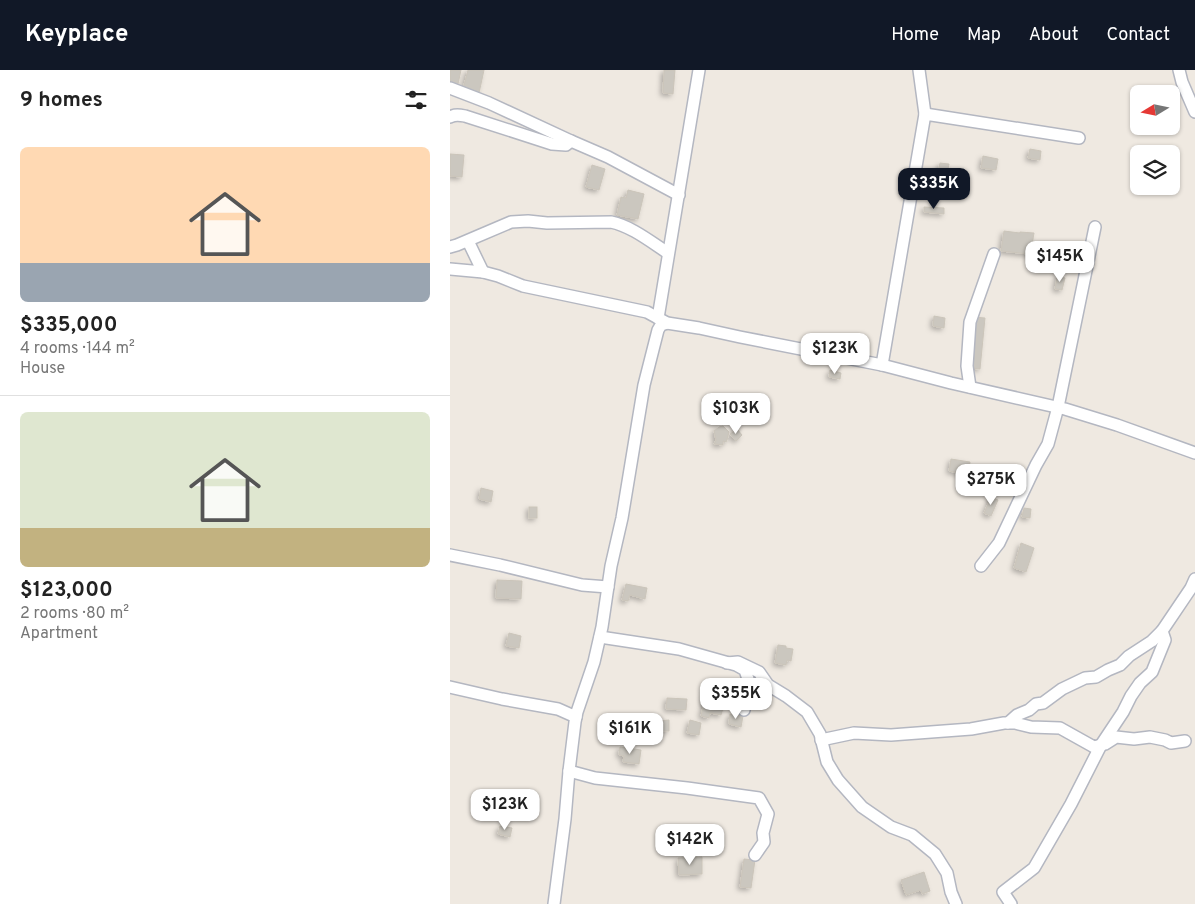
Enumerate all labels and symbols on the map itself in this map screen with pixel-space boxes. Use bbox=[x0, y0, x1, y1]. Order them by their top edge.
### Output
north arrow bbox=[1130, 85, 1180, 135]
pin: $335K bbox=[899, 168, 969, 210]
pin: $145K bbox=[1025, 240, 1095, 283]
pin: $123K bbox=[800, 332, 870, 375]
pin: $103K bbox=[701, 392, 771, 435]
pin: $275K bbox=[956, 464, 1026, 506]
pin: $355K bbox=[701, 678, 771, 720]
pin: $161K bbox=[595, 712, 665, 755]
pin: $123K bbox=[470, 788, 540, 831]
pin: $142K bbox=[655, 824, 725, 866]

